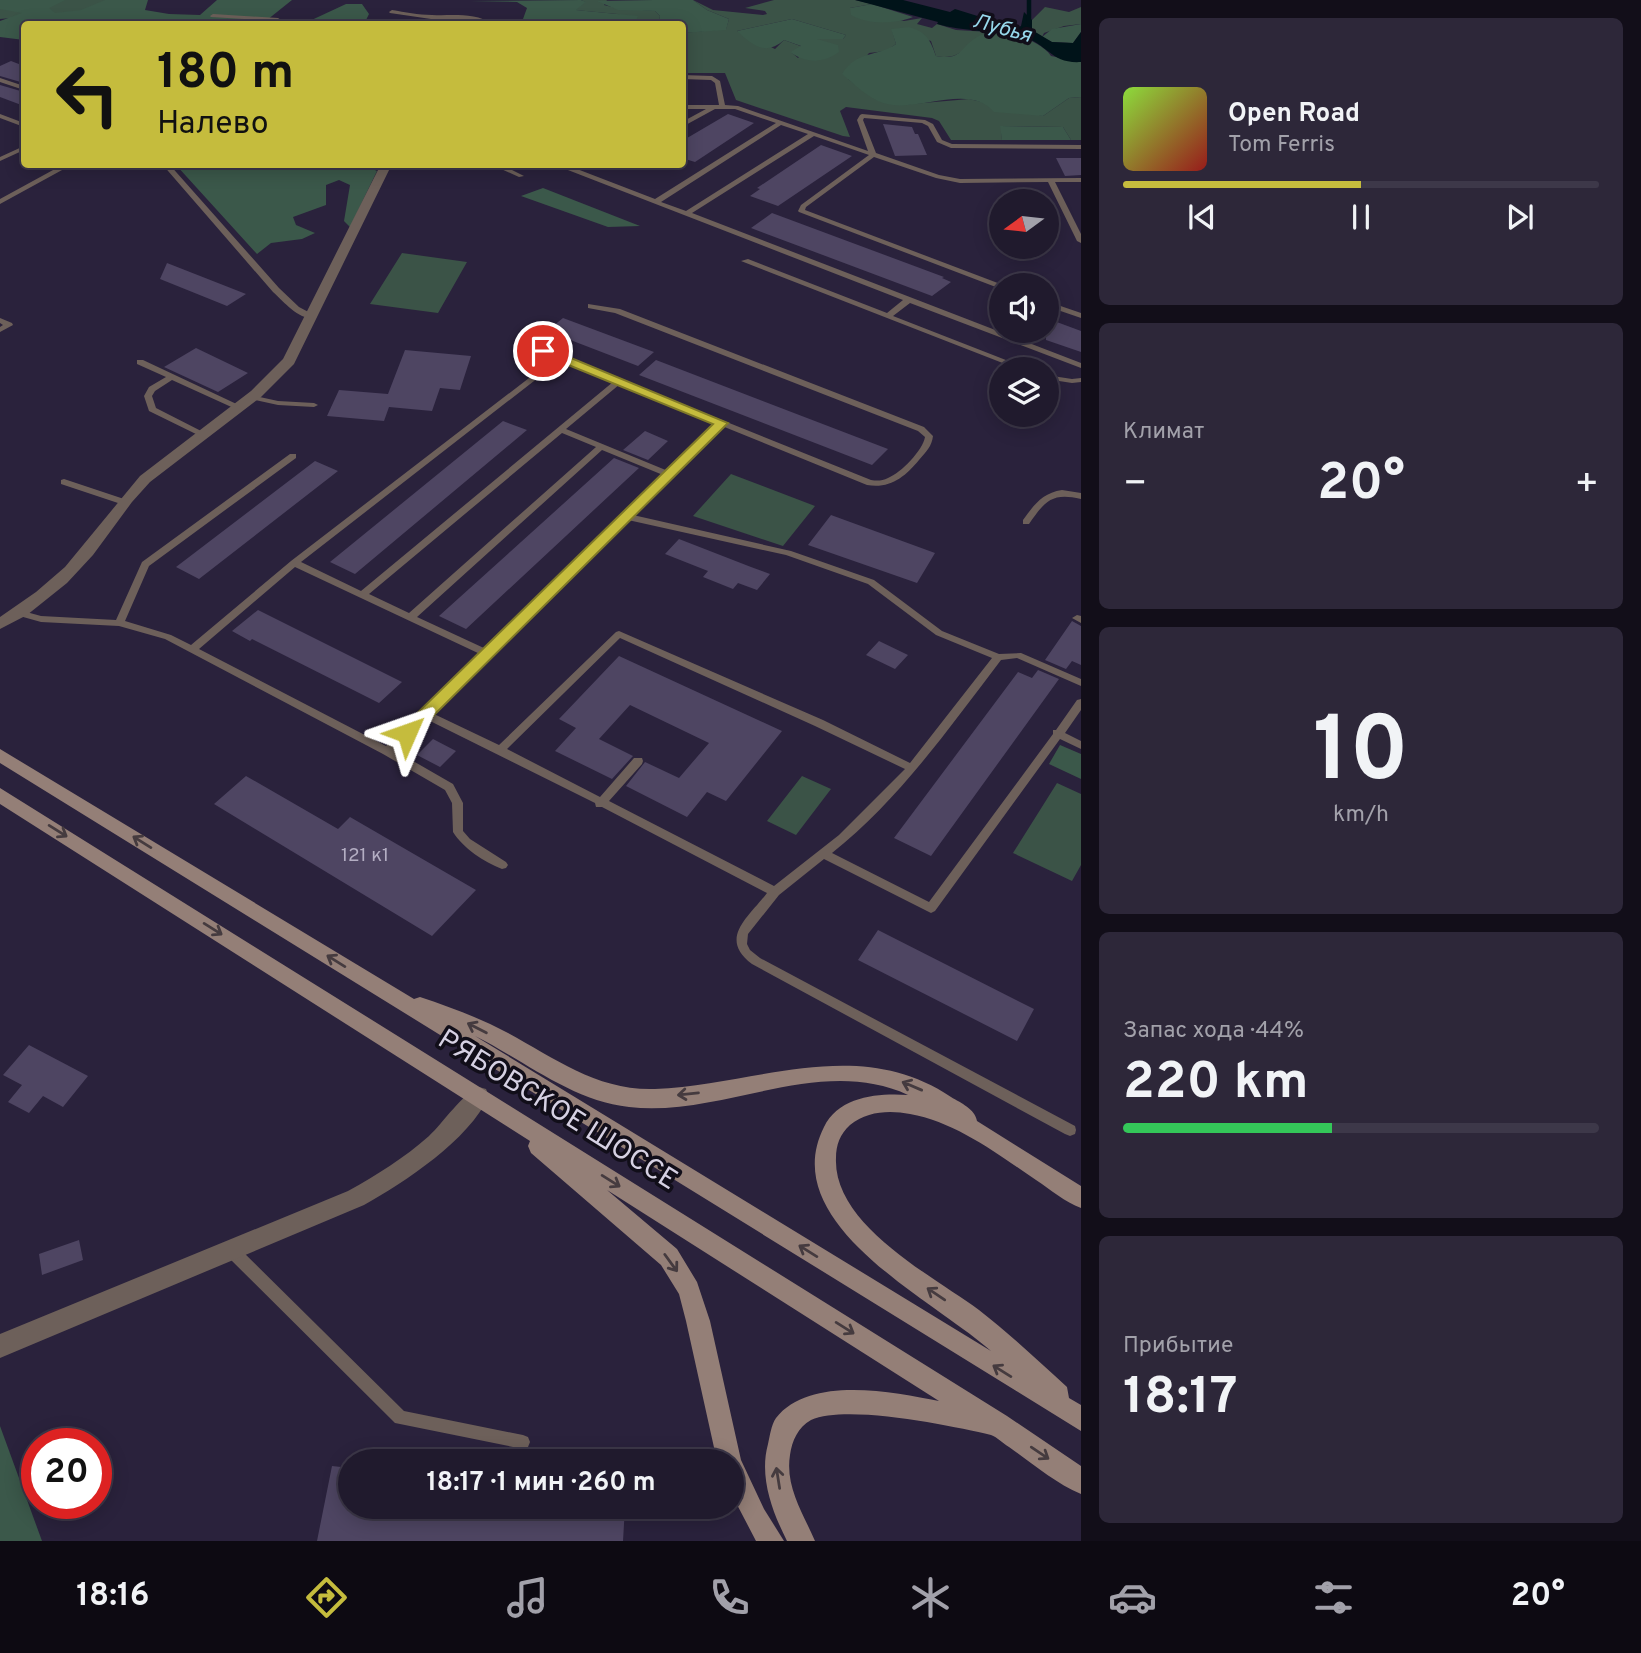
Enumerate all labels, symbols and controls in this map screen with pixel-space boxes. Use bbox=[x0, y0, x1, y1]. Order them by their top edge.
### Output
water label: Лубья bbox=[970, 8, 1035, 50]
text: 180 m bbox=[157, 44, 294, 106]
icon: left bbox=[42, 49, 133, 140]
text: Open Road bbox=[1228, 98, 1360, 131]
text: Налево bbox=[157, 105, 269, 145]
text: Tom Ferris bbox=[1228, 131, 1335, 160]
north arrow bbox=[989, 189, 1059, 259]
map controls bbox=[989, 189, 1059, 427]
icon: previous bbox=[1183, 198, 1221, 236]
icon: pause bbox=[1342, 198, 1380, 236]
icon: next bbox=[1501, 198, 1539, 236]
button: sound bbox=[989, 273, 1059, 343]
pin bbox=[513, 321, 573, 381]
icon: arrive bbox=[524, 332, 562, 370]
button: layers bbox=[989, 357, 1059, 427]
text: Климат bbox=[1123, 418, 1204, 447]
text: 20° bbox=[1317, 452, 1405, 518]
text: − bbox=[1123, 461, 1148, 510]
text: + bbox=[1574, 461, 1599, 510]
position arrow bbox=[370, 696, 444, 770]
text: 10 bbox=[1313, 698, 1409, 813]
text: km/h bbox=[1333, 801, 1389, 830]
one-way arrow bbox=[47, 825, 67, 839]
one-way arrow bbox=[132, 835, 152, 849]
house number: 121 к1 bbox=[341, 844, 389, 868]
one-way arrow bbox=[203, 922, 223, 936]
one-way arrow bbox=[326, 954, 346, 968]
text: Запас хода · 44% bbox=[1123, 1017, 1304, 1046]
one-way arrow bbox=[467, 1020, 488, 1034]
street label: РЯБОВСКОЕ ШОССЕ bbox=[430, 1023, 684, 1199]
text: 220 km bbox=[1123, 1051, 1309, 1117]
one-way arrow bbox=[901, 1079, 923, 1092]
one-way arrow bbox=[677, 1088, 700, 1101]
one-way arrow bbox=[600, 1174, 620, 1188]
one-way arrow bbox=[799, 1244, 819, 1258]
one-way arrow bbox=[663, 1253, 678, 1272]
one-way arrow bbox=[927, 1287, 946, 1301]
one-way arrow bbox=[834, 1322, 854, 1336]
text: Прибытие bbox=[1123, 1332, 1233, 1361]
one-way arrow bbox=[993, 1363, 1012, 1378]
text: 18:17 bbox=[1123, 1366, 1238, 1432]
speed limit sign: 20 bbox=[21, 1428, 112, 1519]
one-way arrow bbox=[1029, 1446, 1049, 1460]
text: 18:17 · 1 мин · 260 m bbox=[426, 1467, 656, 1500]
one-way arrow bbox=[771, 1467, 784, 1490]
icon: directions bbox=[302, 1573, 351, 1622]
icon: music bbox=[503, 1573, 552, 1622]
icon: phone bbox=[705, 1573, 754, 1622]
icon: climate bbox=[906, 1573, 955, 1622]
icon: car bbox=[1108, 1573, 1157, 1622]
icon: filters bbox=[1309, 1573, 1358, 1622]
text: 18:16 bbox=[76, 1577, 149, 1617]
text: 20° bbox=[1511, 1577, 1565, 1617]

